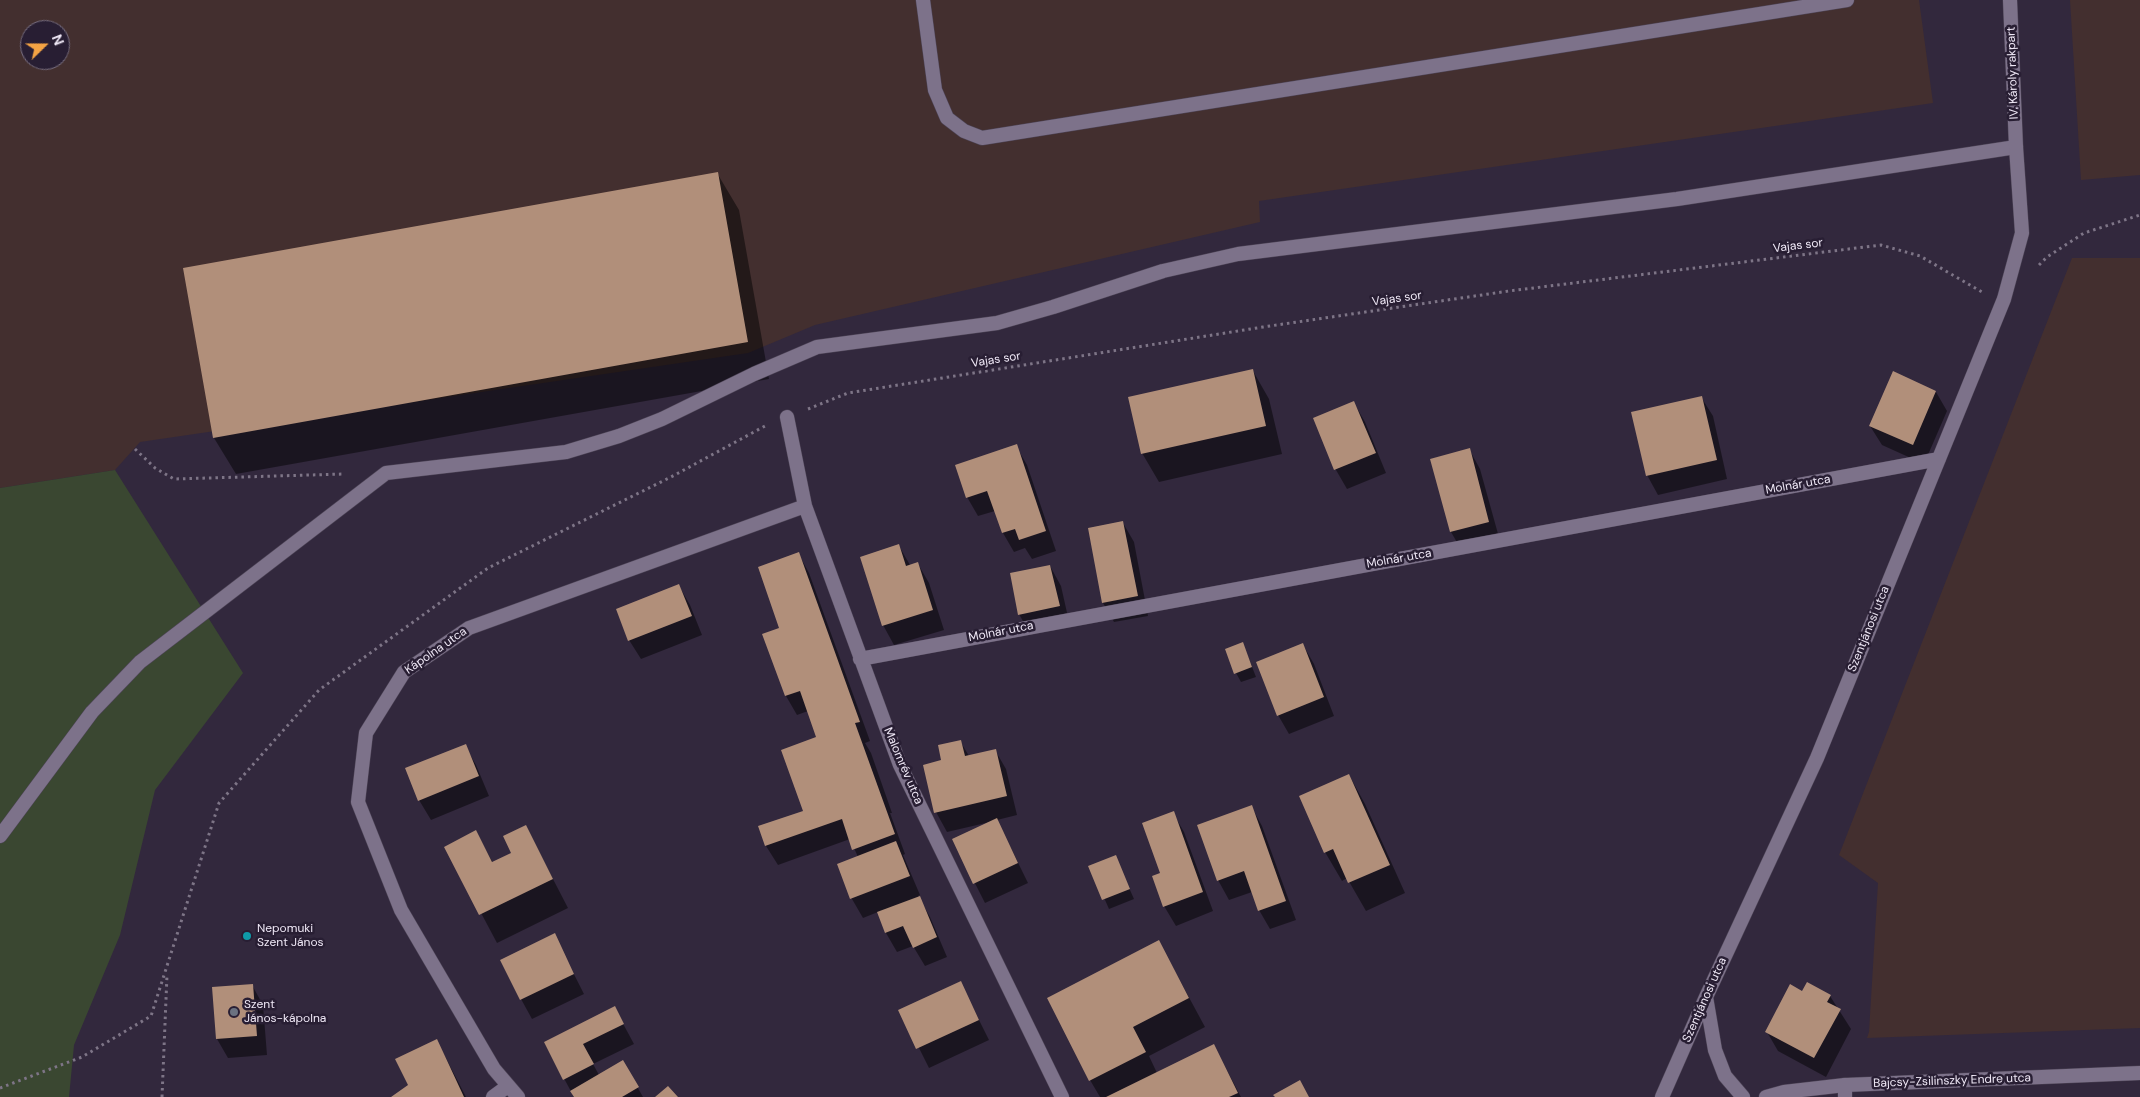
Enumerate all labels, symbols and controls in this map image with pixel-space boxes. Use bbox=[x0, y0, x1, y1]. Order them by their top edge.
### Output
north arrow bbox=[20, 20, 70, 70]
street label: IV. Károly rakpart bbox=[2004, 26, 2022, 120]
text: N bbox=[48, 32, 68, 48]
street label: Vajas sor bbox=[1772, 236, 1824, 256]
street label: Vajas sor bbox=[1371, 288, 1423, 310]
street label: Vajas sor bbox=[970, 349, 1022, 371]
street label: Molnár utca bbox=[1764, 472, 1832, 498]
street label: Molnár utca bbox=[1365, 546, 1433, 572]
street label: Szentjánosi utca bbox=[1845, 584, 1893, 674]
street label: Molnár utca bbox=[967, 619, 1035, 645]
street label: Kápolna utca bbox=[402, 624, 470, 678]
street label: Malomrév utca bbox=[880, 725, 926, 807]
place label: Nepomuki Szent János bbox=[257, 922, 324, 950]
marker: Nepomuki Szent János bbox=[241, 930, 253, 942]
street label: Szentjánosi utca bbox=[1680, 955, 1730, 1045]
place label: Szent János-kápolna bbox=[244, 998, 326, 1026]
marker: Szent János-kápolna bbox=[228, 1006, 240, 1018]
street label: Bajcsy-Zsilinszky Endre utca bbox=[1873, 1071, 2031, 1091]

